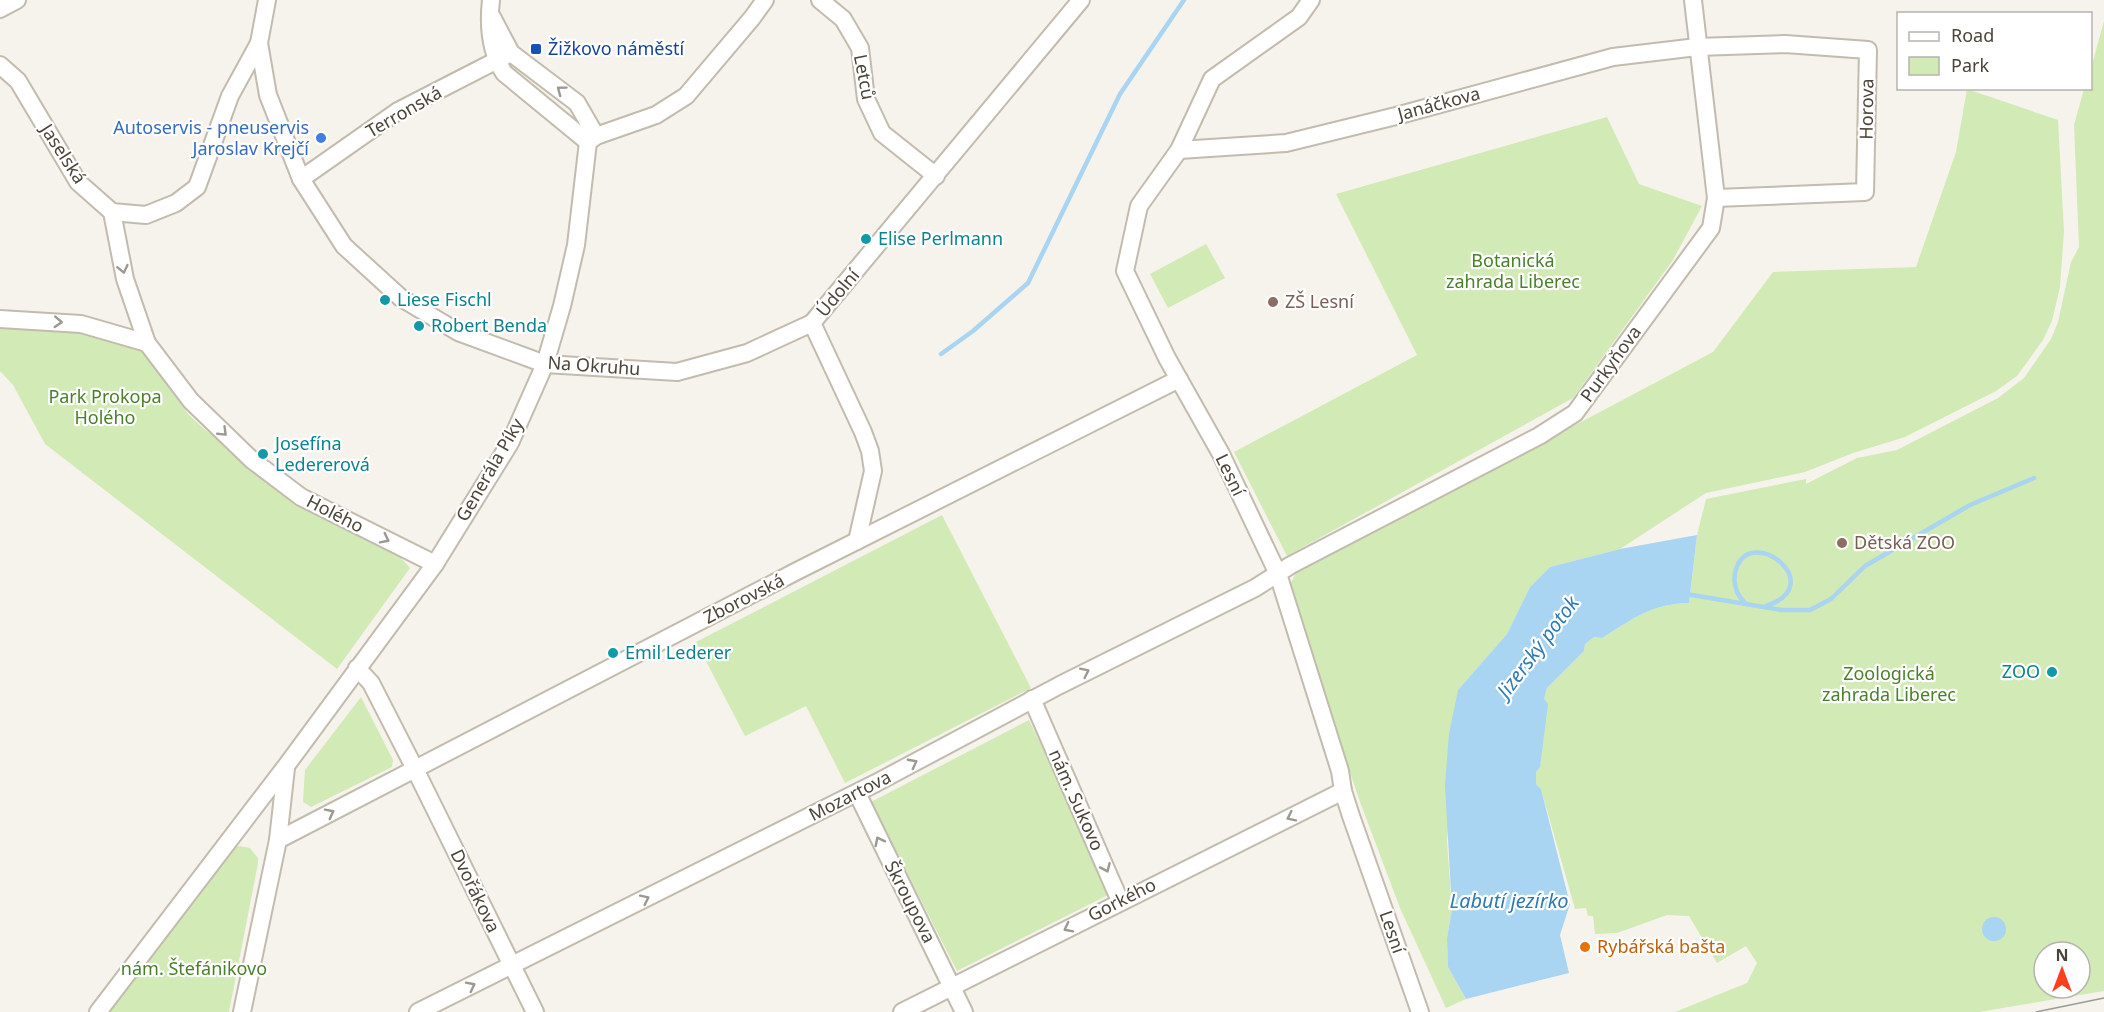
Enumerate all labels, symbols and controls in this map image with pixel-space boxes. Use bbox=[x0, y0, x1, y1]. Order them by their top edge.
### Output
legend bbox=[1897, 12, 2092, 90]
text: Road bbox=[1951, 23, 1994, 47]
place label: Žižkovo náměstí bbox=[548, 36, 685, 60]
marker: Žižkovo náměstí bbox=[529, 42, 543, 56]
street label: Letců bbox=[849, 52, 881, 102]
text: Park bbox=[1951, 53, 1989, 77]
street label: Horova bbox=[1853, 78, 1879, 140]
street label: Terronská bbox=[361, 80, 446, 142]
street label: Janáčkova bbox=[1393, 81, 1483, 126]
one-way arrow bbox=[556, 87, 567, 98]
place label: Autoservis - pneuservis Jaroslav Krejčí bbox=[113, 115, 309, 160]
street label: Jaselská bbox=[35, 117, 92, 188]
marker: Autoservis - pneuservis Jaroslav Krejčí bbox=[314, 131, 328, 145]
place label: Elise Perlmann bbox=[878, 226, 1003, 250]
marker: Elise Perlmann bbox=[859, 232, 873, 246]
park label: Botanická zahrada Liberec bbox=[1446, 248, 1580, 293]
street label: Údolní bbox=[810, 263, 865, 321]
one-way arrow bbox=[116, 264, 129, 274]
place label: Liese Fischl bbox=[397, 287, 492, 311]
place label: ZŠ Lesní bbox=[1285, 289, 1354, 313]
marker: Liese Fischl bbox=[378, 293, 392, 307]
marker: ZŠ Lesní bbox=[1266, 295, 1280, 309]
place label: Robert Benda bbox=[431, 313, 547, 337]
one-way arrow bbox=[54, 316, 63, 329]
marker: Robert Benda bbox=[412, 319, 426, 333]
street label: Purkyňova bbox=[1574, 320, 1646, 407]
street label: Na Okruhu bbox=[547, 350, 641, 380]
park label: Park Prokopa Holého bbox=[48, 384, 162, 429]
street label: Generála Píky bbox=[450, 413, 529, 525]
one-way arrow bbox=[217, 425, 227, 436]
place label: Josefína Ledererová bbox=[273, 431, 370, 476]
marker: Josefína Ledererová bbox=[256, 447, 270, 461]
street label: Lesní bbox=[1210, 450, 1251, 500]
street label: Holého bbox=[303, 489, 368, 538]
place label: Dětská ZOO bbox=[1854, 530, 1955, 554]
one-way arrow bbox=[378, 532, 389, 543]
marker: Dětská ZOO bbox=[1835, 536, 1849, 550]
street label: Zborovská bbox=[699, 568, 788, 629]
water label: Jizerský potok bbox=[1488, 589, 1586, 706]
place label: Emil Lederer bbox=[625, 640, 732, 664]
marker: Emil Lederer bbox=[606, 646, 620, 660]
place label: ZOO bbox=[2002, 659, 2040, 683]
park label: Zoologická zahrada Liberec bbox=[1822, 661, 1956, 706]
marker: ZOO bbox=[2045, 665, 2059, 679]
one-way arrow bbox=[1079, 668, 1090, 680]
street label: nám. Sukovo bbox=[1044, 745, 1110, 854]
one-way arrow bbox=[907, 759, 917, 770]
street label: Mozartova bbox=[804, 764, 895, 826]
one-way arrow bbox=[323, 809, 334, 820]
one-way arrow bbox=[1286, 809, 1297, 821]
one-way arrow bbox=[875, 836, 886, 847]
street label: Dvořákova bbox=[445, 845, 506, 936]
street label: Škroupova bbox=[880, 856, 942, 947]
one-way arrow bbox=[1099, 862, 1111, 873]
street label: Gorkého bbox=[1083, 872, 1160, 926]
water label: Labutí jezírko bbox=[1450, 887, 1568, 914]
one-way arrow bbox=[639, 894, 650, 906]
street label: Lesní bbox=[1374, 907, 1412, 957]
one-way arrow bbox=[1063, 921, 1074, 932]
place label: Rybářská bašta bbox=[1597, 934, 1725, 958]
marker: Rybářská bašta bbox=[1578, 940, 1592, 954]
north arrow bbox=[2032, 940, 2092, 1000]
text: N bbox=[2055, 944, 2069, 966]
park label: nám. Štefánikovo bbox=[121, 956, 267, 980]
one-way arrow bbox=[464, 981, 475, 993]

